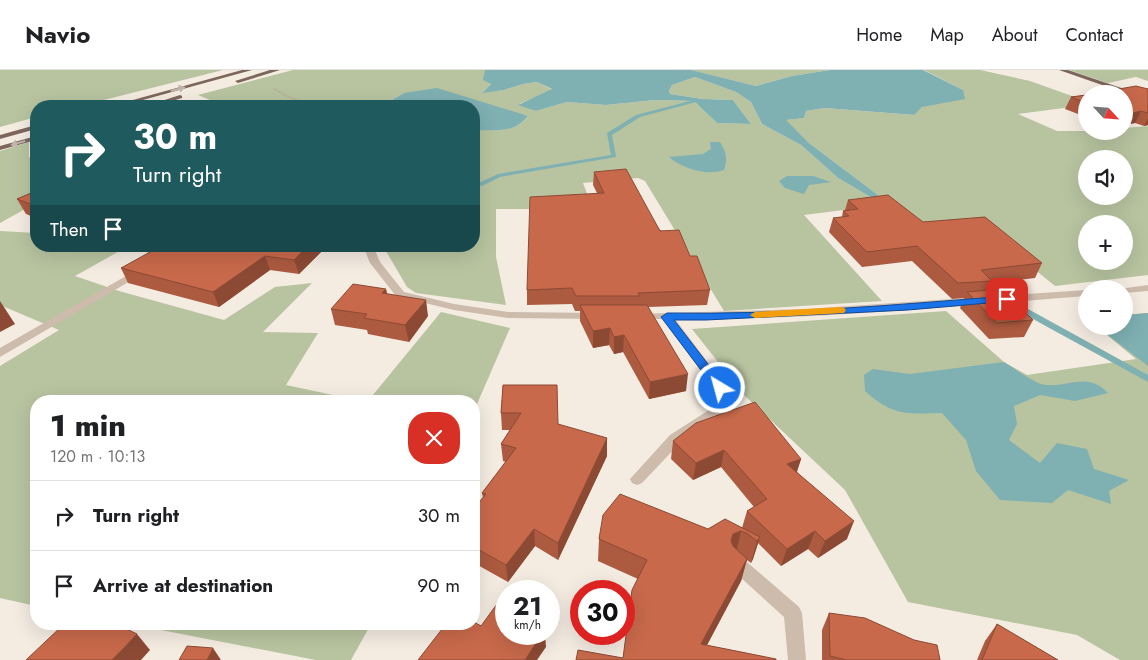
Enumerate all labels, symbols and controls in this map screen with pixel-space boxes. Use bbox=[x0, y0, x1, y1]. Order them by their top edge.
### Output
text: Navio bbox=[25, 17, 90, 52]
text: Home bbox=[856, 22, 902, 48]
text: Map bbox=[930, 22, 964, 48]
text: About bbox=[992, 22, 1037, 48]
text: Contact bbox=[1065, 22, 1123, 48]
one-way arrow bbox=[171, 85, 186, 93]
north arrow bbox=[1078, 85, 1132, 140]
map controls bbox=[1078, 85, 1133, 335]
text: 30 m bbox=[133, 112, 217, 162]
icon: right bbox=[50, 120, 115, 185]
one-way arrow bbox=[11, 139, 26, 147]
button: sound bbox=[1078, 150, 1133, 205]
text: Turn right bbox=[133, 158, 221, 190]
icon: arrive bbox=[99, 215, 127, 243]
button: + bbox=[1078, 215, 1133, 270]
text: Then bbox=[50, 216, 89, 243]
pin bbox=[986, 278, 1028, 320]
button: − bbox=[1078, 280, 1133, 335]
icon: arrive bbox=[993, 285, 1021, 313]
position arrow bbox=[693, 361, 745, 413]
text: 1 min bbox=[50, 404, 126, 447]
button: close bbox=[408, 412, 460, 464]
text: 120 m · 10:13 bbox=[50, 445, 145, 468]
icon: right bbox=[50, 502, 78, 530]
text: Turn right bbox=[93, 502, 179, 529]
text: 30 m bbox=[418, 502, 460, 529]
icon: arrive bbox=[50, 572, 78, 600]
text: Arrive at destination bbox=[93, 572, 273, 599]
text: 90 m bbox=[417, 572, 460, 599]
speed limit sign: 30 bbox=[570, 580, 635, 645]
text: 21 bbox=[513, 588, 542, 624]
text: km/h bbox=[514, 616, 541, 634]

